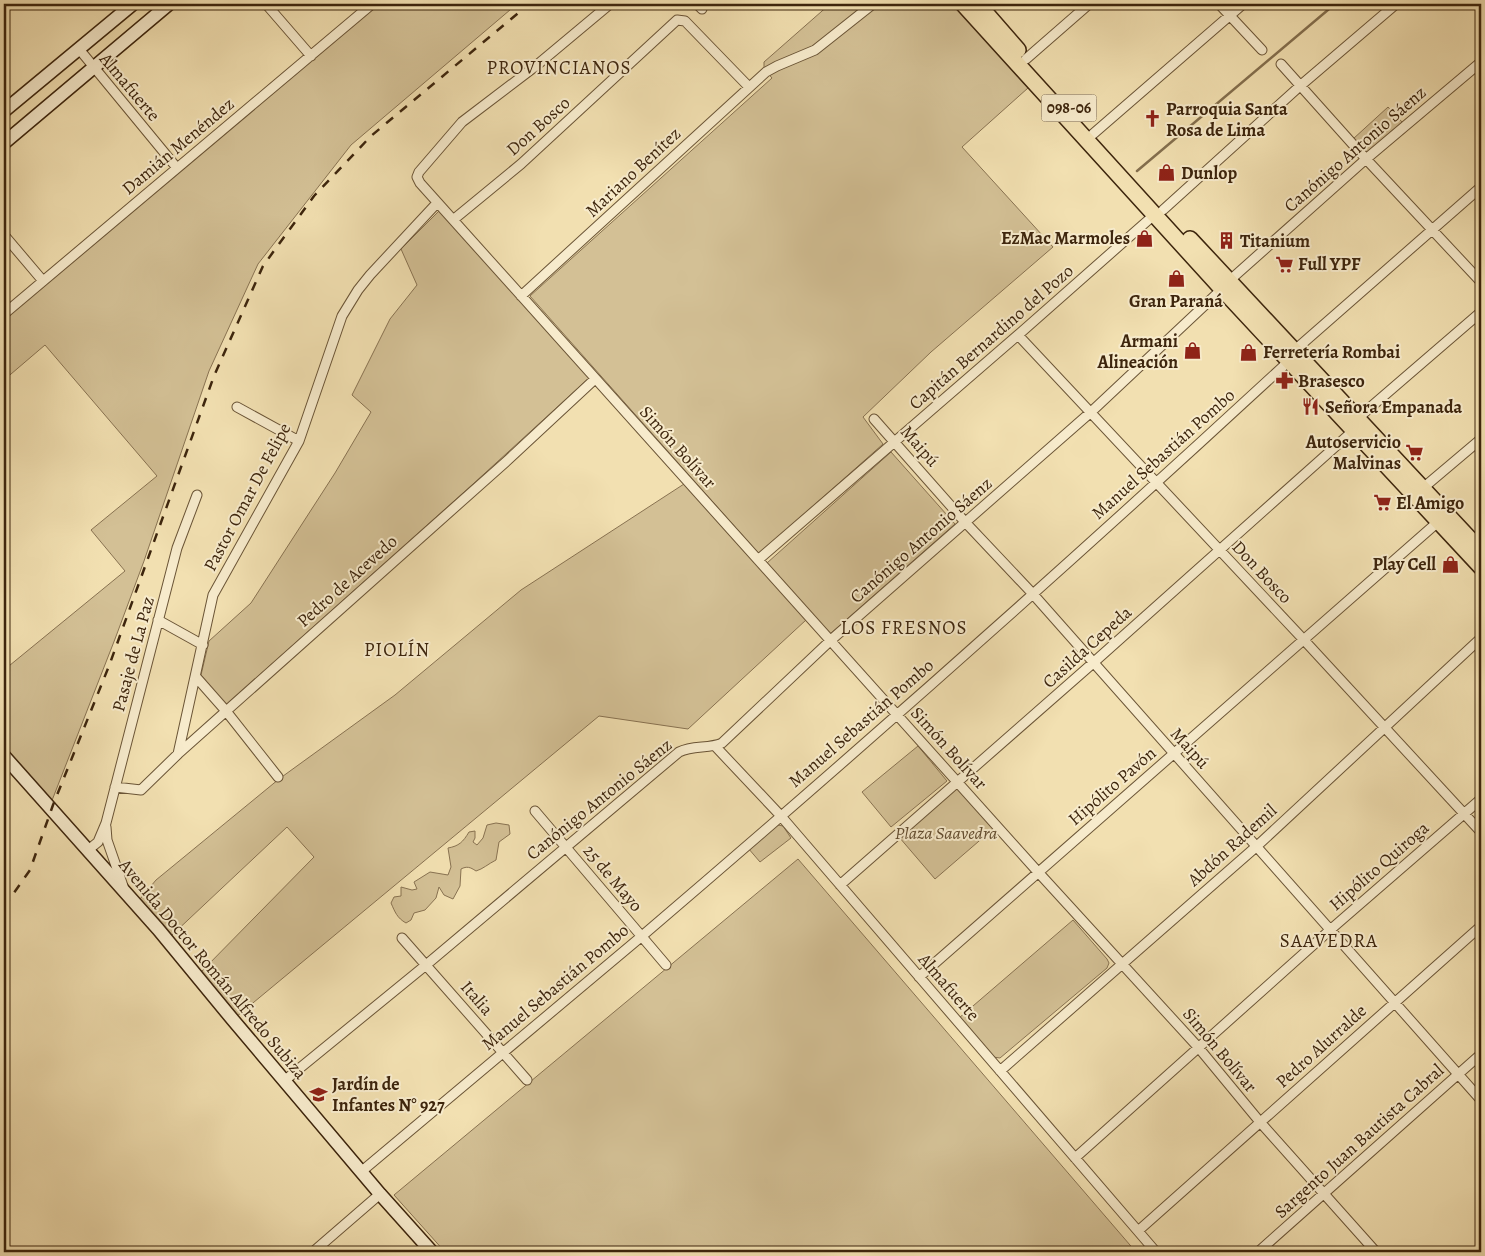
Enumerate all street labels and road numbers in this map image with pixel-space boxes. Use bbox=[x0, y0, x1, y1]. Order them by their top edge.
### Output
street label: Almafuerte bbox=[94, 47, 166, 126]
street label: Canónigo Antonio Sáenz bbox=[1279, 81, 1431, 217]
street label: Don Bosco bbox=[501, 91, 575, 161]
street label: Damián Menéndez bbox=[117, 92, 239, 200]
road number: 098-06 bbox=[1042, 95, 1096, 122]
street label: Mariano Benítez bbox=[580, 122, 686, 222]
street label: Capitán Bernardino del Pozo bbox=[904, 259, 1078, 415]
street label: Manuel Sebastián Pombo bbox=[1086, 383, 1240, 525]
street label: Simón Bolívar bbox=[634, 400, 722, 494]
street label: Pastor Omar De Felipe bbox=[198, 419, 296, 575]
street label: Maipú bbox=[895, 420, 945, 472]
street label: Canónigo Antonio Sáenz bbox=[845, 472, 997, 608]
street label: Pedro de Acevedo bbox=[292, 529, 402, 633]
street label: Don Bosco bbox=[1227, 535, 1297, 609]
street label: Pasaje de La Paz bbox=[106, 594, 160, 714]
street label: Casilda Cepeda bbox=[1037, 600, 1137, 694]
street label: Manuel Sebastián Pombo bbox=[783, 653, 939, 793]
street label: Simón Bolívar bbox=[905, 701, 993, 795]
street label: Maipú bbox=[1165, 722, 1215, 774]
street label: Canónigo Antonio Sáenz bbox=[521, 733, 677, 865]
street label: Hipólito Pavón bbox=[1063, 741, 1161, 831]
street label: Abdón Rademil bbox=[1181, 798, 1282, 892]
street label: Hipólito Quiroga bbox=[1324, 816, 1435, 916]
street label: 25 de Mayo bbox=[578, 839, 648, 917]
street label: Avenida Doctor Román Alfredo Subiza bbox=[113, 853, 313, 1085]
street label: Manuel Sebastián Pombo bbox=[476, 918, 634, 1056]
street label: Almafuerte bbox=[912, 947, 985, 1026]
street label: Italia bbox=[455, 976, 499, 1021]
street label: Pedro Alurralde bbox=[1270, 999, 1372, 1093]
street label: Simón Bolívar bbox=[1177, 1003, 1263, 1098]
street label: Sargento Juan Bautista Cabral bbox=[1269, 1058, 1449, 1224]

